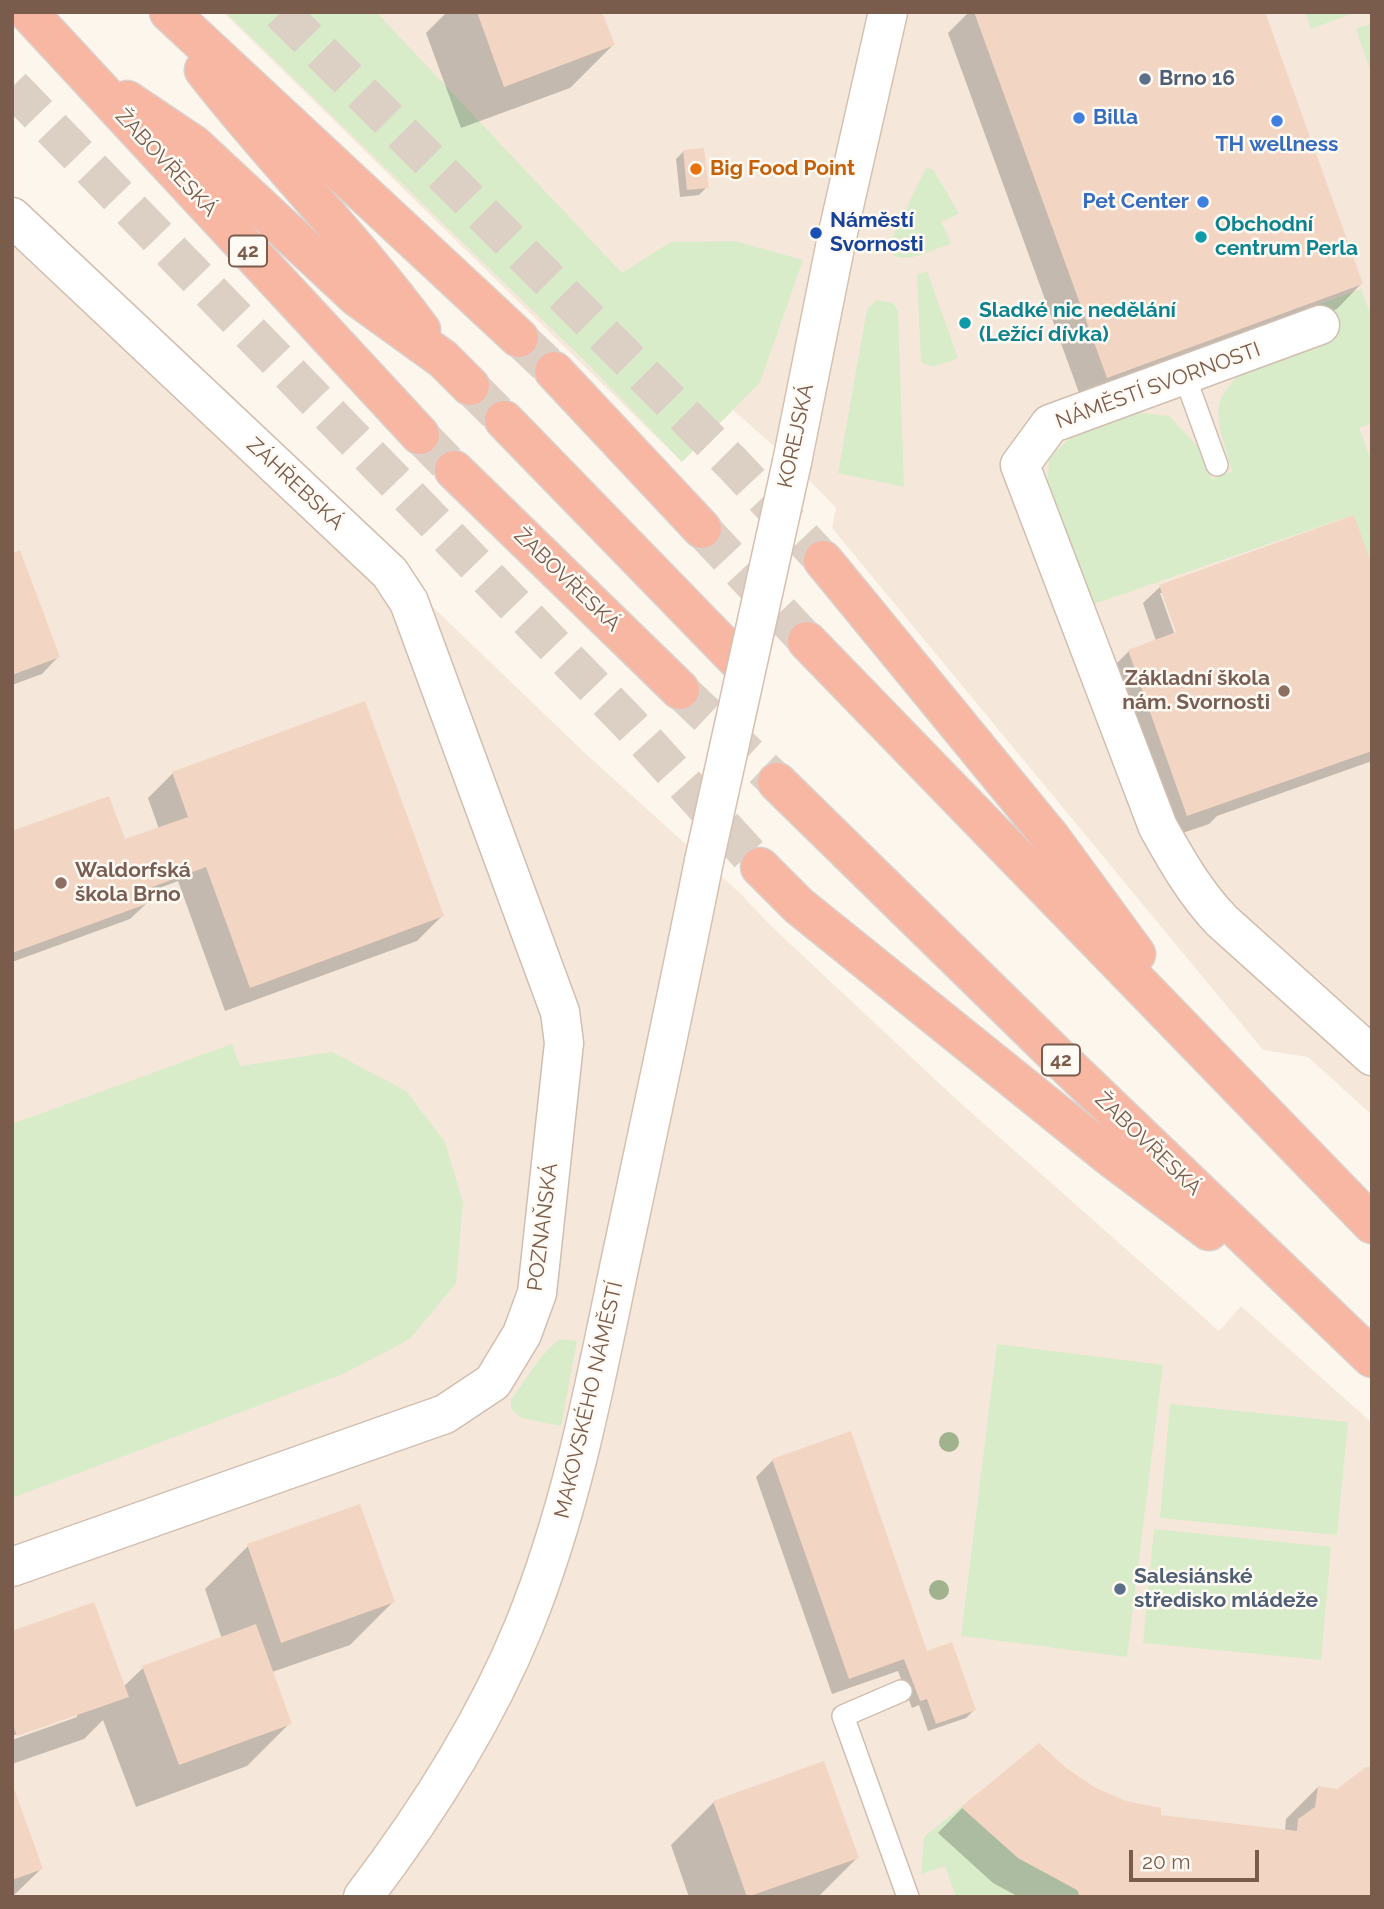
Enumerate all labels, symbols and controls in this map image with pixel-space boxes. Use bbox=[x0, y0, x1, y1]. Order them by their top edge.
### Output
place label: Brno 16 bbox=[1159, 66, 1235, 92]
marker: Brno 16 bbox=[1137, 71, 1153, 87]
street label: ŽABOVŘESKÁ bbox=[110, 104, 222, 222]
place label: Billa bbox=[1093, 105, 1138, 131]
marker: Billa bbox=[1071, 110, 1087, 126]
marker: TH wellness bbox=[1269, 113, 1285, 129]
place label: TH wellness bbox=[1216, 132, 1338, 158]
place label: Big Food Point bbox=[710, 156, 855, 182]
marker: Big Food Point bbox=[688, 161, 704, 177]
place label: Pet Center bbox=[1082, 189, 1189, 215]
marker: Pet Center bbox=[1195, 194, 1211, 210]
place label: Náměstí Svornosti bbox=[830, 208, 924, 258]
place label: Obchodní centrum Perla bbox=[1215, 212, 1358, 262]
marker: Náměstí Svornosti bbox=[808, 225, 824, 241]
marker: Obchodní centrum Perla bbox=[1193, 229, 1209, 245]
road number: 42 bbox=[229, 235, 267, 266]
place label: Sladké nic nedělání (Ležící dívka) bbox=[979, 298, 1176, 348]
marker: Sladké nic nedělání (Ležící dívka) bbox=[957, 315, 973, 331]
street label: NÁMĚSTÍ SVORNOSTI bbox=[1052, 337, 1264, 435]
street label: KOREJSKÁ bbox=[773, 382, 819, 490]
street label: ZÁHŘEBSKÁ bbox=[241, 433, 349, 535]
street label: ŽABOVŘESKÁ bbox=[509, 523, 625, 637]
place label: Základní škola nám. Svornosti bbox=[1122, 666, 1270, 716]
marker: Základní škola nám. Svornosti bbox=[1276, 683, 1292, 699]
place label: Waldorfská škola Brno bbox=[75, 858, 191, 908]
marker: Waldorfská škola Brno bbox=[53, 875, 69, 891]
road number: 42 bbox=[1042, 1044, 1080, 1076]
street label: ŽABOVŘESKÁ bbox=[1090, 1087, 1206, 1201]
street label: POZNAŇSKÁ bbox=[523, 1162, 563, 1292]
street label: MAKOVSKÉHO NÁMĚSTÍ bbox=[549, 1279, 629, 1521]
place label: Salesiánské středisko mládeže bbox=[1134, 1564, 1318, 1614]
marker: Salesiánské středisko mládeže bbox=[1112, 1581, 1128, 1597]
scale bar bbox=[1132, 1836, 1262, 1880]
text: 20 m bbox=[1142, 1849, 1190, 1874]

